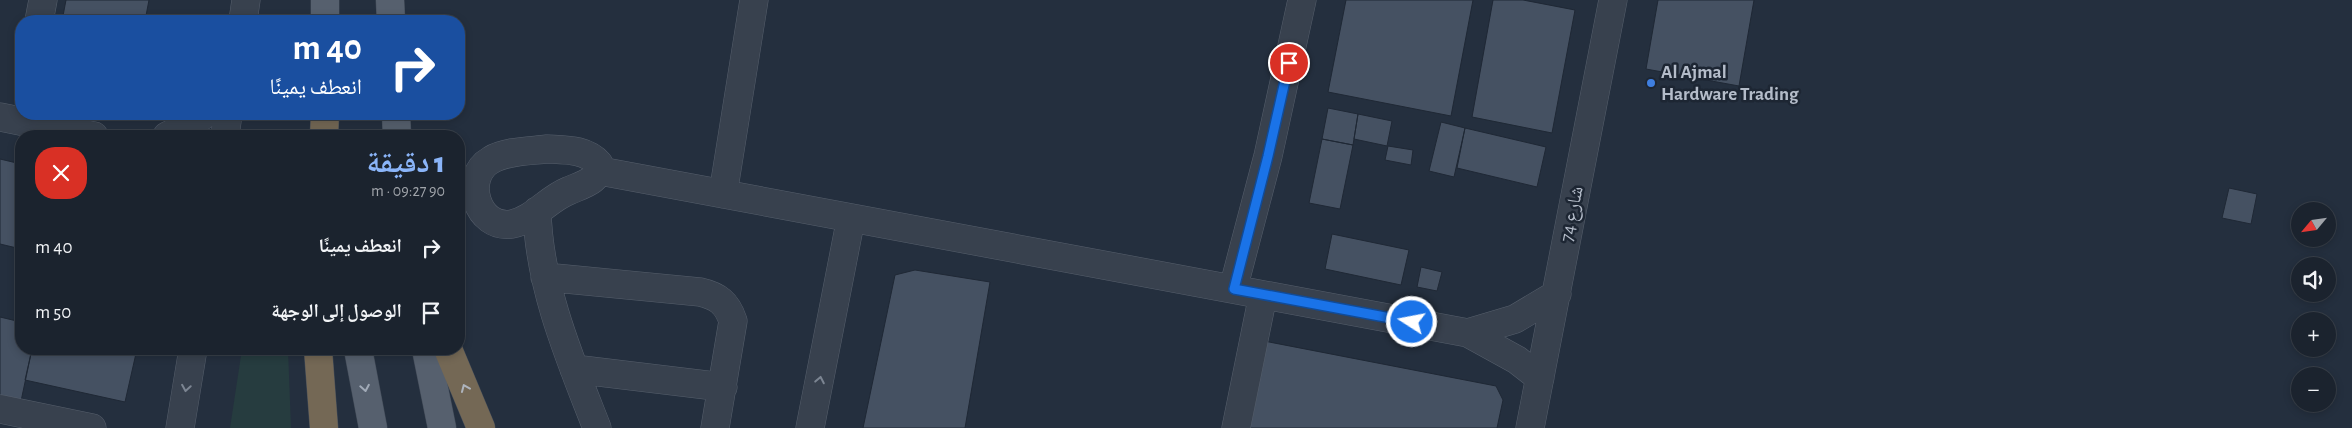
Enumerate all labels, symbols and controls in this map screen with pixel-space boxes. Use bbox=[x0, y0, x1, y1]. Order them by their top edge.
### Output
text: 40 m bbox=[293, 31, 362, 66]
icon: right bbox=[380, 35, 445, 100]
pin bbox=[1268, 42, 1310, 84]
icon: arrive bbox=[1275, 49, 1303, 77]
place label: Al Ajmal Hardware Trading bbox=[1661, 63, 1799, 104]
text: انعطف يمينًا bbox=[270, 76, 362, 98]
marker: Al Ajmal Hardware Trading bbox=[1645, 77, 1657, 89]
button: close bbox=[35, 147, 87, 199]
text: 1 دقيقة bbox=[367, 148, 445, 178]
text: 90 m · 09:27 bbox=[371, 183, 445, 199]
street label: شارع 74 bbox=[1557, 185, 1588, 244]
north arrow bbox=[2291, 202, 2336, 248]
map controls bbox=[2291, 202, 2336, 412]
icon: right bbox=[417, 234, 445, 262]
text: انعطف يمينًا bbox=[319, 237, 402, 256]
text: 40 m bbox=[35, 238, 73, 257]
button: sound bbox=[2291, 257, 2336, 302]
position arrow bbox=[1385, 295, 1437, 347]
icon: arrive bbox=[417, 299, 445, 327]
text: الوصول إلى الوجهة bbox=[271, 302, 402, 321]
text: 50 m bbox=[35, 303, 71, 322]
button: + bbox=[2291, 312, 2336, 357]
button: − bbox=[2291, 367, 2336, 412]
one-way arrow bbox=[814, 376, 824, 385]
one-way arrow bbox=[182, 384, 192, 393]
one-way arrow bbox=[360, 384, 370, 393]
one-way arrow bbox=[461, 384, 472, 393]

